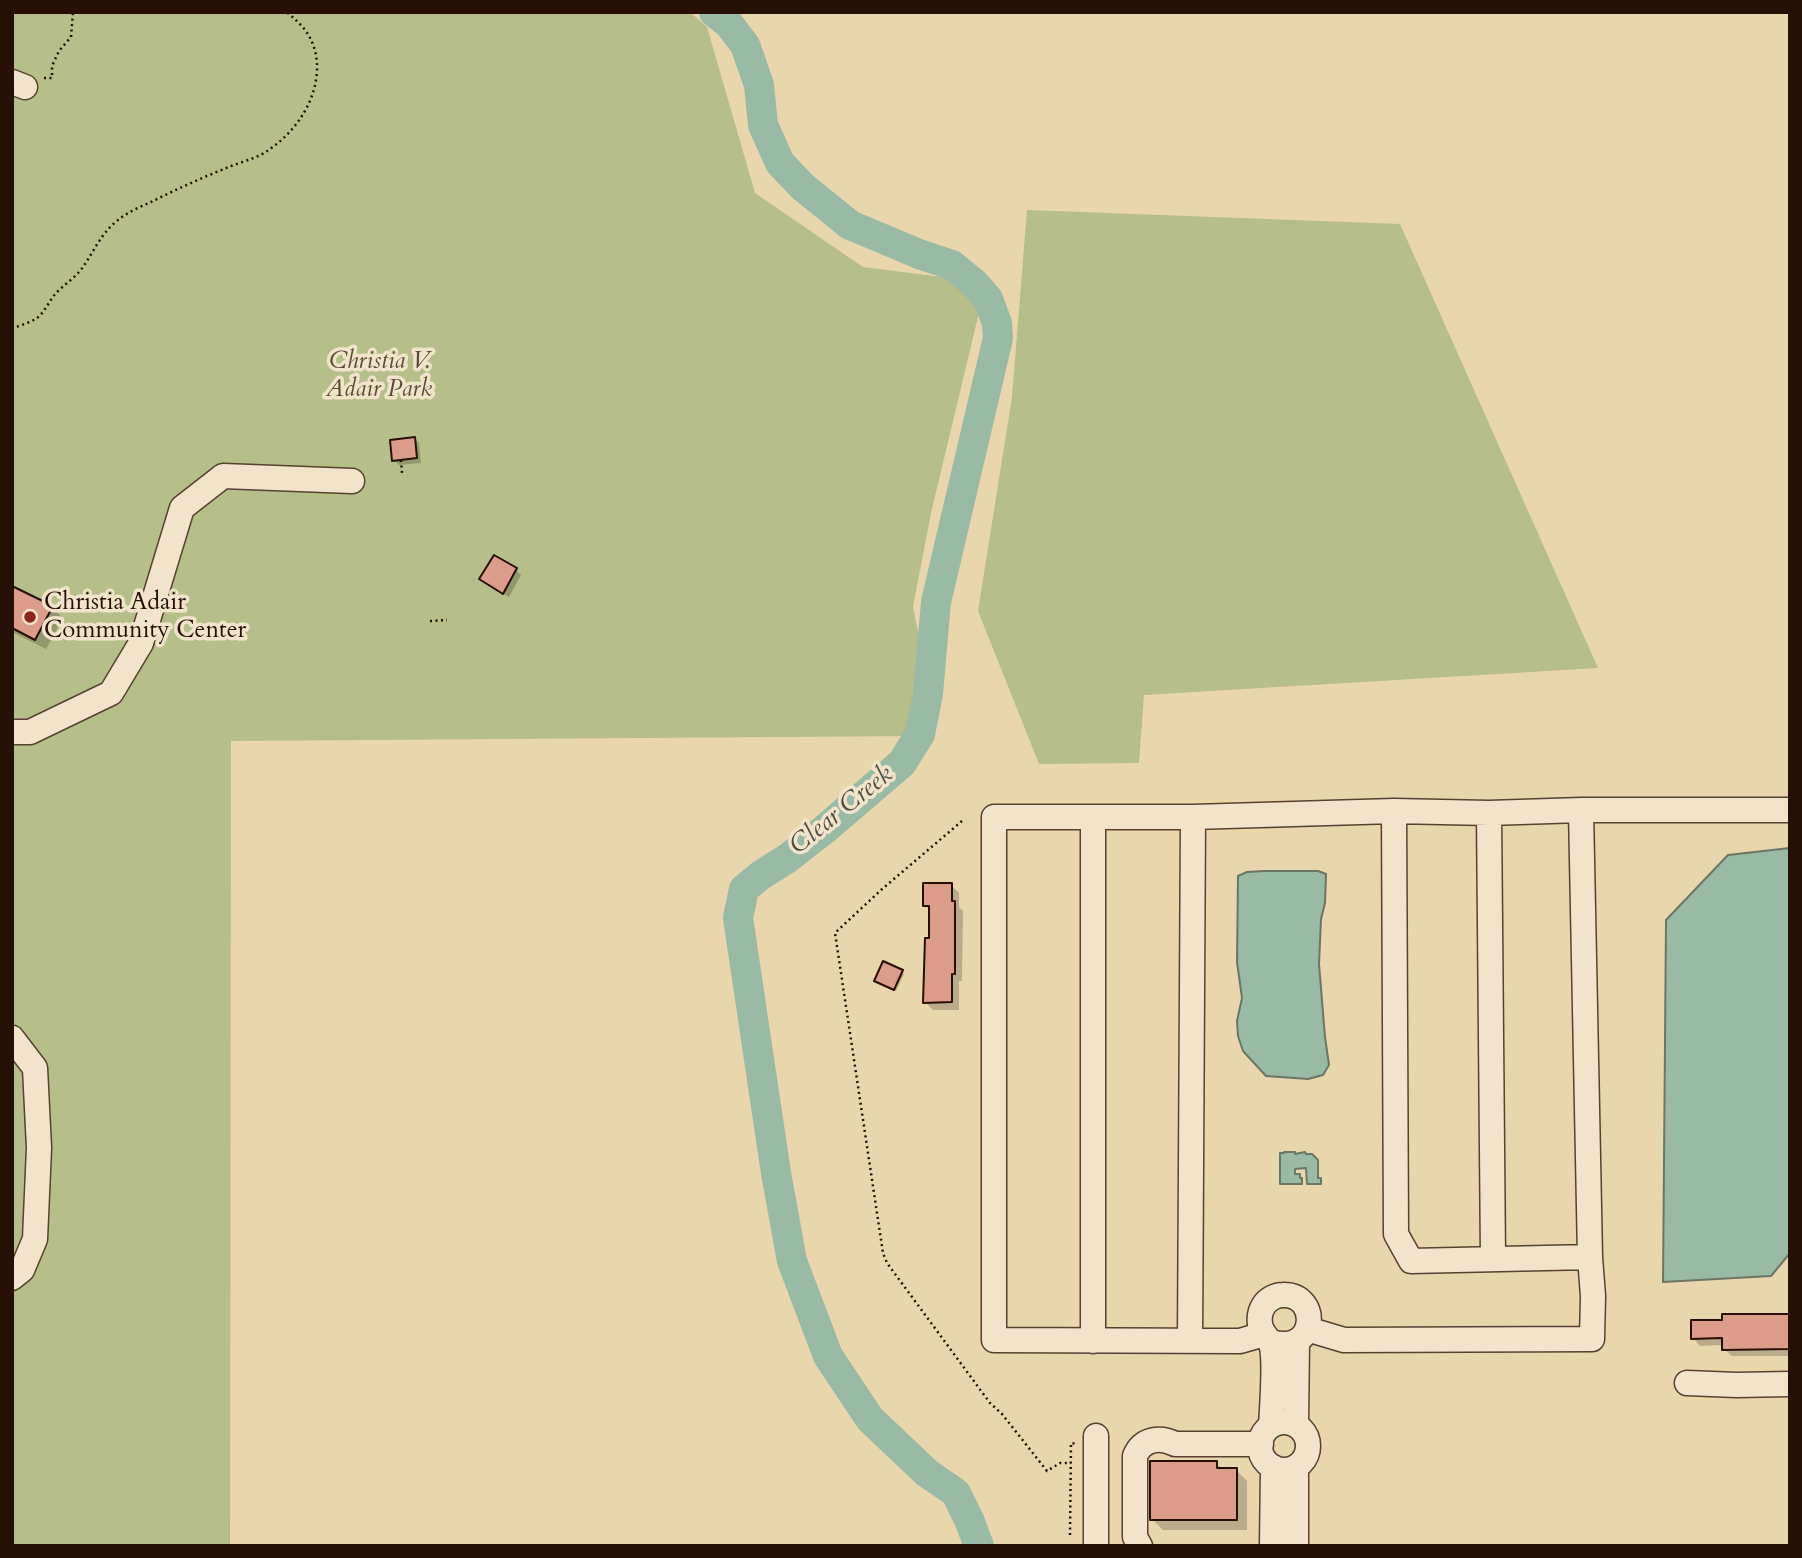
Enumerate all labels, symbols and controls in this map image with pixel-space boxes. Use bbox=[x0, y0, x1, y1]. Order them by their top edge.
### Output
park label: Christia V. Adair Park bbox=[326, 348, 432, 404]
place label: Christia Adair Community Center bbox=[44, 589, 246, 645]
marker: Christia Adair Community Center bbox=[22, 609, 38, 625]
water label: Clear Creek bbox=[784, 760, 900, 862]

